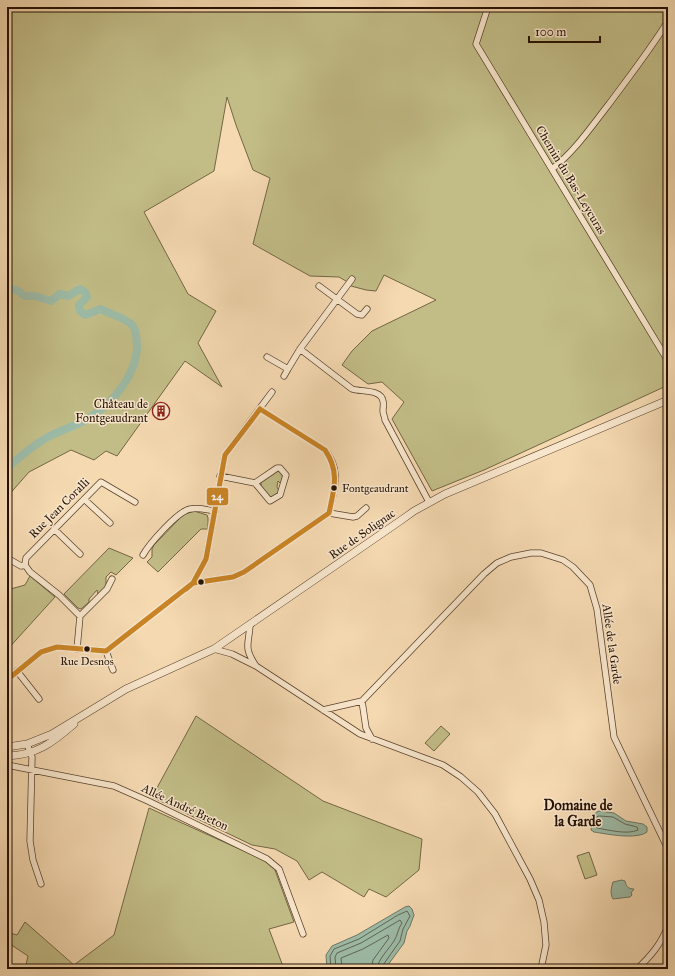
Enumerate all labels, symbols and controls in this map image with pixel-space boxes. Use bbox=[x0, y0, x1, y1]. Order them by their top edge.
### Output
scale bar bbox=[529, 18, 600, 44]
text: 100 m bbox=[535, 25, 566, 39]
street label: Chemin du Bas-Leycuras bbox=[533, 123, 609, 237]
place label: Château de Fontgeaudrant bbox=[75, 397, 149, 426]
building icon: Château de Fontgeaudrant bbox=[151, 401, 171, 421]
street label: Rue Jean Coralli bbox=[26, 474, 93, 542]
place label: Fontgeaudrant bbox=[342, 482, 409, 495]
marker: Fontgeaudrant bbox=[329, 483, 339, 493]
line badge: 24 bbox=[206, 487, 229, 506]
text: 24 bbox=[211, 490, 224, 504]
street label: Rue de Solignac bbox=[326, 506, 398, 563]
unlabelled marker bbox=[196, 577, 206, 587]
street label: Allée de la Garde bbox=[599, 602, 625, 685]
marker: Rue Desnos bbox=[82, 644, 92, 654]
place label: Rue Desnos bbox=[60, 655, 114, 668]
street label: Allée André Breton bbox=[139, 780, 231, 833]
district label: Domaine de la Garde bbox=[544, 797, 613, 830]

